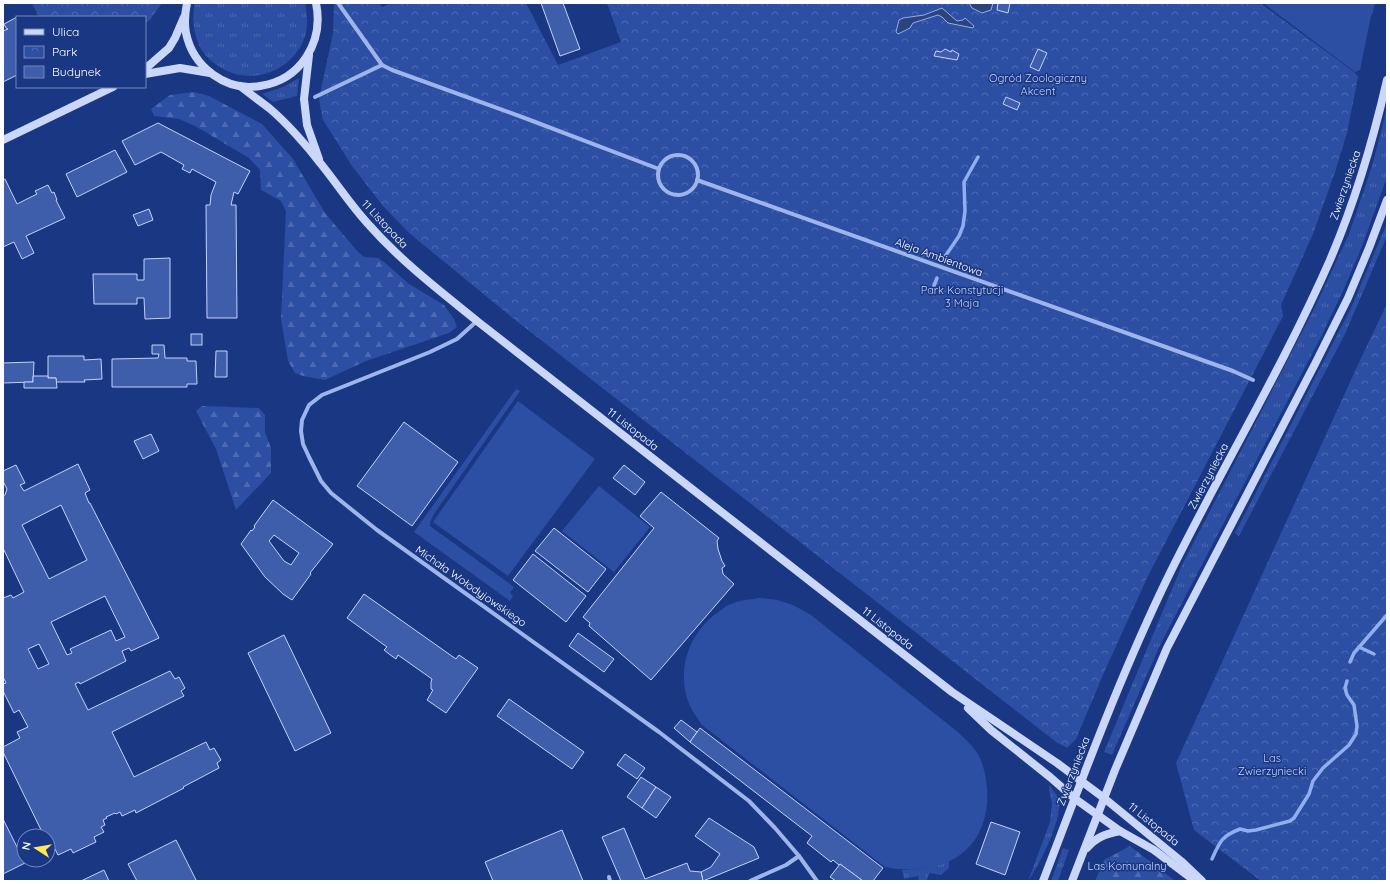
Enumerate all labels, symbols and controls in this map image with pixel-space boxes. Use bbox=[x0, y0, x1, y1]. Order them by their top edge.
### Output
legend bbox=[16, 16, 146, 88]
text: Ulica bbox=[52, 24, 79, 39]
text: Park bbox=[52, 44, 77, 59]
text: Budynek bbox=[52, 64, 101, 79]
park label: Ogród Zoologiczny Akcent bbox=[989, 71, 1087, 98]
street label: Zwierzyniecka bbox=[1327, 148, 1363, 222]
street label: 11 Listopada bbox=[359, 197, 411, 251]
street label: Aleja Ambientowa bbox=[893, 235, 985, 279]
park label: Park Konstytucji 3 Maja bbox=[921, 283, 1003, 310]
street label: 11 Listopada bbox=[604, 405, 662, 453]
street label: Zwierzyniecka bbox=[1185, 441, 1231, 511]
street label: Michała Wołodyjowskiego bbox=[413, 542, 529, 630]
street label: 11 Listopada bbox=[859, 604, 917, 652]
street label: Zwierzyniecka bbox=[1053, 735, 1093, 807]
park label: Las Zwierzyniecki bbox=[1238, 751, 1306, 778]
street label: 11 Listopada bbox=[1126, 799, 1182, 849]
north arrow bbox=[16, 828, 56, 868]
text: N bbox=[19, 841, 34, 851]
park label: Las Komunalny bbox=[1088, 859, 1166, 873]

